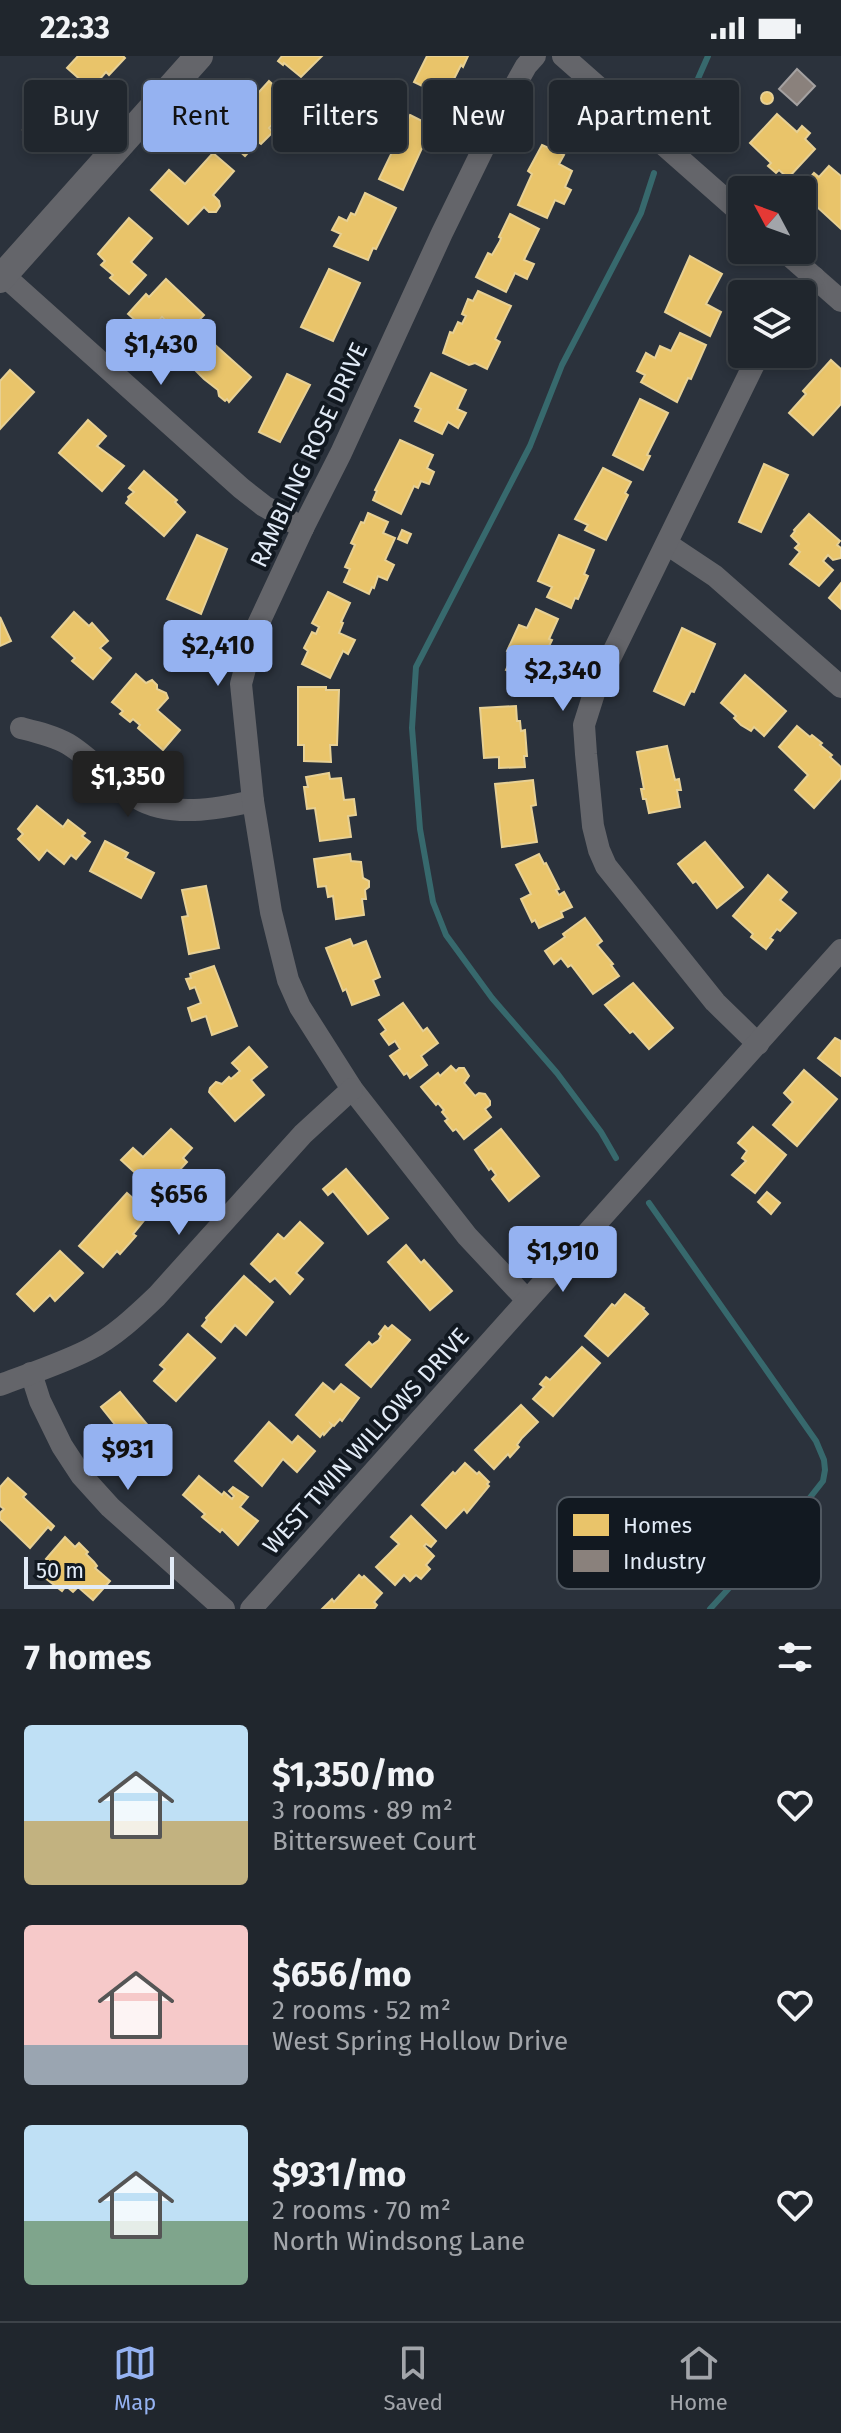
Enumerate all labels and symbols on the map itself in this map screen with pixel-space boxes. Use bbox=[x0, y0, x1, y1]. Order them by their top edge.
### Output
north arrow bbox=[728, 176, 816, 264]
pin: $1,430 bbox=[96, 319, 226, 387]
street label: RAMBLING ROSE DRIVE bbox=[245, 338, 373, 572]
pin: $2,410 bbox=[153, 620, 283, 688]
pin: $2,340 bbox=[498, 645, 628, 713]
pin: $1,350 bbox=[63, 751, 193, 819]
pin: $656 bbox=[132, 1169, 226, 1237]
pin: $1,910 bbox=[498, 1226, 628, 1294]
street label: WEST TWIN WILLOWS DRIVE bbox=[257, 1322, 475, 1560]
pin: $931 bbox=[81, 1424, 175, 1492]
legend bbox=[557, 1497, 821, 1589]
text: Homes bbox=[623, 1512, 692, 1539]
text: Industry bbox=[623, 1548, 706, 1575]
scale bar bbox=[24, 1553, 174, 1589]

